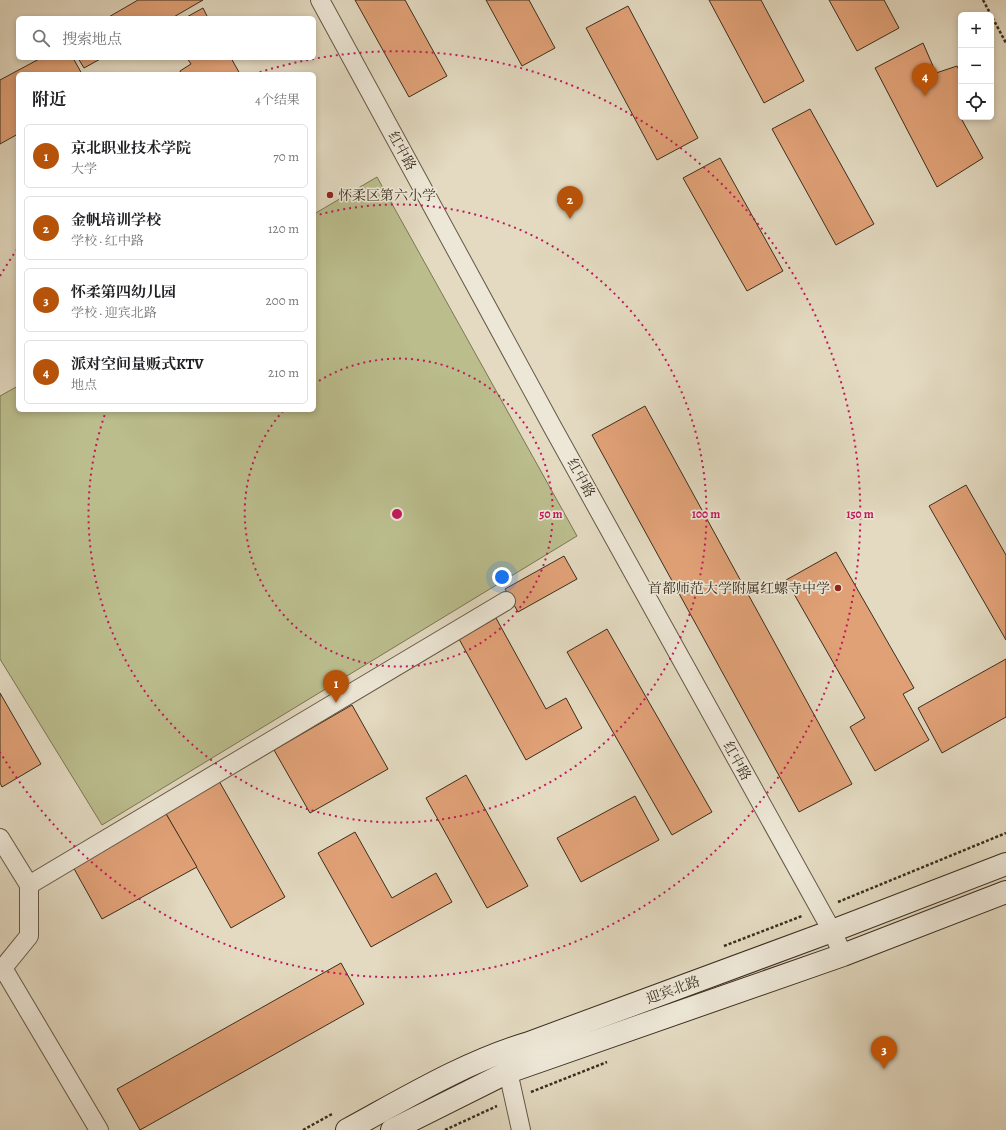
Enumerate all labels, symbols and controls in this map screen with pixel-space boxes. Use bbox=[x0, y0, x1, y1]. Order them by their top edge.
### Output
map controls bbox=[958, 12, 994, 120]
button: + bbox=[958, 12, 994, 48]
search box bbox=[16, 16, 316, 60]
icon: search bbox=[30, 27, 52, 49]
text: 搜索地点 bbox=[62, 29, 122, 49]
button: − bbox=[958, 48, 994, 84]
pin: 4 bbox=[912, 63, 938, 96]
button: locate bbox=[958, 84, 994, 120]
text: 附近 bbox=[32, 88, 66, 111]
text: 4个结果 bbox=[255, 91, 300, 108]
street label: 红中路 bbox=[384, 128, 420, 174]
text: 京北职业技术学院 bbox=[71, 138, 191, 158]
text: 1 bbox=[44, 148, 48, 165]
text: 70 m bbox=[273, 148, 299, 165]
text: 大学 bbox=[71, 160, 97, 177]
place label: 怀柔区第六小学 bbox=[338, 186, 436, 205]
pin: 2 bbox=[557, 186, 583, 219]
marker: 怀柔区第六小学 bbox=[325, 190, 335, 200]
text: 金帆培训学校 bbox=[71, 210, 161, 230]
text: 2 bbox=[43, 220, 49, 237]
text: 120 m bbox=[268, 220, 299, 237]
text: 学校 · 红中路 bbox=[71, 232, 144, 249]
text: 怀柔第四幼儿园 bbox=[71, 282, 176, 302]
text: 3 bbox=[43, 292, 49, 309]
text: 200 m bbox=[266, 292, 299, 309]
text: 学校 · 迎宾北路 bbox=[71, 304, 157, 321]
text: 派对空间量贩式KTV bbox=[71, 354, 204, 374]
text: 4 bbox=[43, 364, 49, 381]
text: 210 m bbox=[268, 364, 299, 381]
text: 地点 bbox=[71, 376, 97, 393]
street label: 红中路 bbox=[563, 455, 599, 501]
text: 50 m bbox=[539, 506, 563, 522]
text: 100 m bbox=[692, 506, 720, 522]
text: 150 m bbox=[846, 506, 874, 522]
centre of rings bbox=[390, 507, 404, 521]
your location bbox=[492, 567, 512, 587]
place label: 首都师范大学附属红螺寺中学 bbox=[648, 579, 830, 598]
marker: 首都师范大学附属红螺寺中学 bbox=[833, 583, 843, 593]
pin: 1 bbox=[323, 670, 349, 703]
street label: 红中路 bbox=[719, 738, 755, 784]
street label: 迎宾北路 bbox=[643, 971, 703, 1009]
pin: 3 bbox=[871, 1036, 897, 1069]

